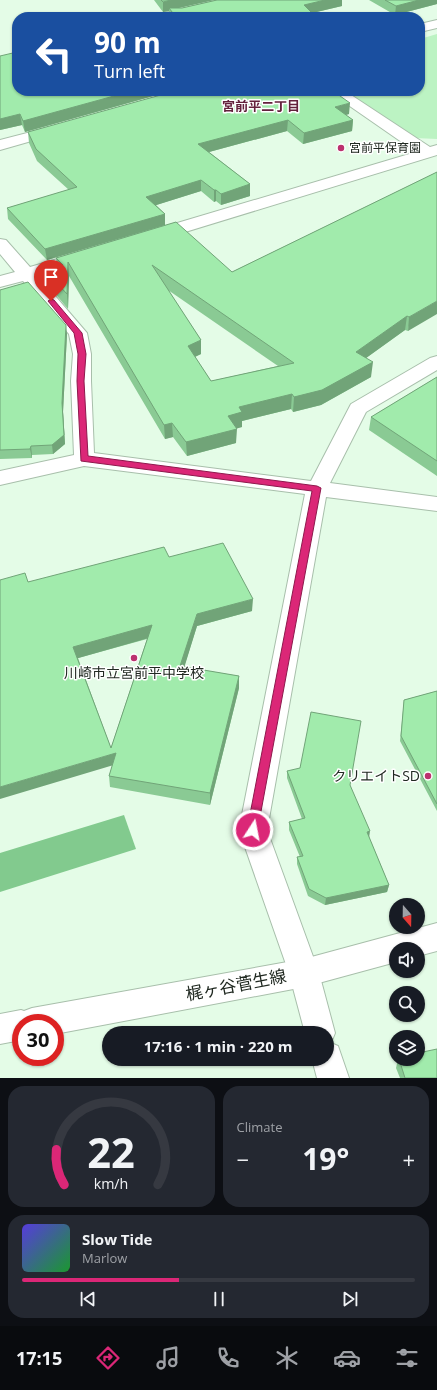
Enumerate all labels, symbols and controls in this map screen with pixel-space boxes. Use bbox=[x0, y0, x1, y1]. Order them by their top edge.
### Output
text: 90 m bbox=[94, 23, 161, 61]
icon: left bbox=[28, 28, 80, 80]
text: Turn left bbox=[94, 59, 165, 83]
district label: 宮前平二丁目 bbox=[222, 97, 300, 115]
place label: 宮前平保育園 bbox=[349, 139, 421, 156]
marker: 宮前平保育園 bbox=[336, 143, 346, 153]
pin bbox=[34, 260, 68, 301]
icon: arrive bbox=[40, 266, 62, 288]
marker: 川崎市立宮前平中学校 bbox=[129, 653, 139, 663]
place label: 川崎市立宮前平中学校 bbox=[64, 663, 204, 682]
place label: クリエイトSD bbox=[332, 766, 420, 785]
marker: クリエイトSD bbox=[423, 771, 433, 781]
position arrow bbox=[232, 809, 274, 851]
north arrow bbox=[389, 898, 425, 934]
map controls bbox=[389, 898, 425, 1066]
button: sound bbox=[389, 942, 425, 978]
street label: 梶ヶ谷菅生線 bbox=[184, 963, 288, 1006]
button: search bbox=[389, 986, 425, 1022]
speed limit sign: 30 bbox=[12, 1014, 64, 1066]
button: layers bbox=[389, 1030, 425, 1066]
text: 17:16 · 1 min · 220 m bbox=[144, 1036, 292, 1056]
text: Climate bbox=[237, 1118, 282, 1136]
text: 22 bbox=[87, 1123, 135, 1179]
text: 19° bbox=[302, 1138, 349, 1179]
text: − bbox=[237, 1144, 249, 1174]
text: + bbox=[402, 1144, 415, 1174]
text: km/h bbox=[94, 1173, 129, 1192]
text: Slow Tide bbox=[82, 1229, 152, 1249]
text: Marlow bbox=[82, 1249, 127, 1267]
icon: previous bbox=[77, 1288, 99, 1310]
icon: pause bbox=[208, 1288, 230, 1310]
icon: next bbox=[339, 1288, 361, 1310]
icon: directions bbox=[94, 1344, 122, 1372]
icon: music bbox=[154, 1344, 182, 1372]
icon: phone bbox=[214, 1344, 242, 1372]
icon: climate bbox=[273, 1344, 301, 1372]
icon: car bbox=[333, 1344, 361, 1372]
icon: filters bbox=[393, 1344, 421, 1372]
text: 17:15 bbox=[16, 1346, 62, 1370]

